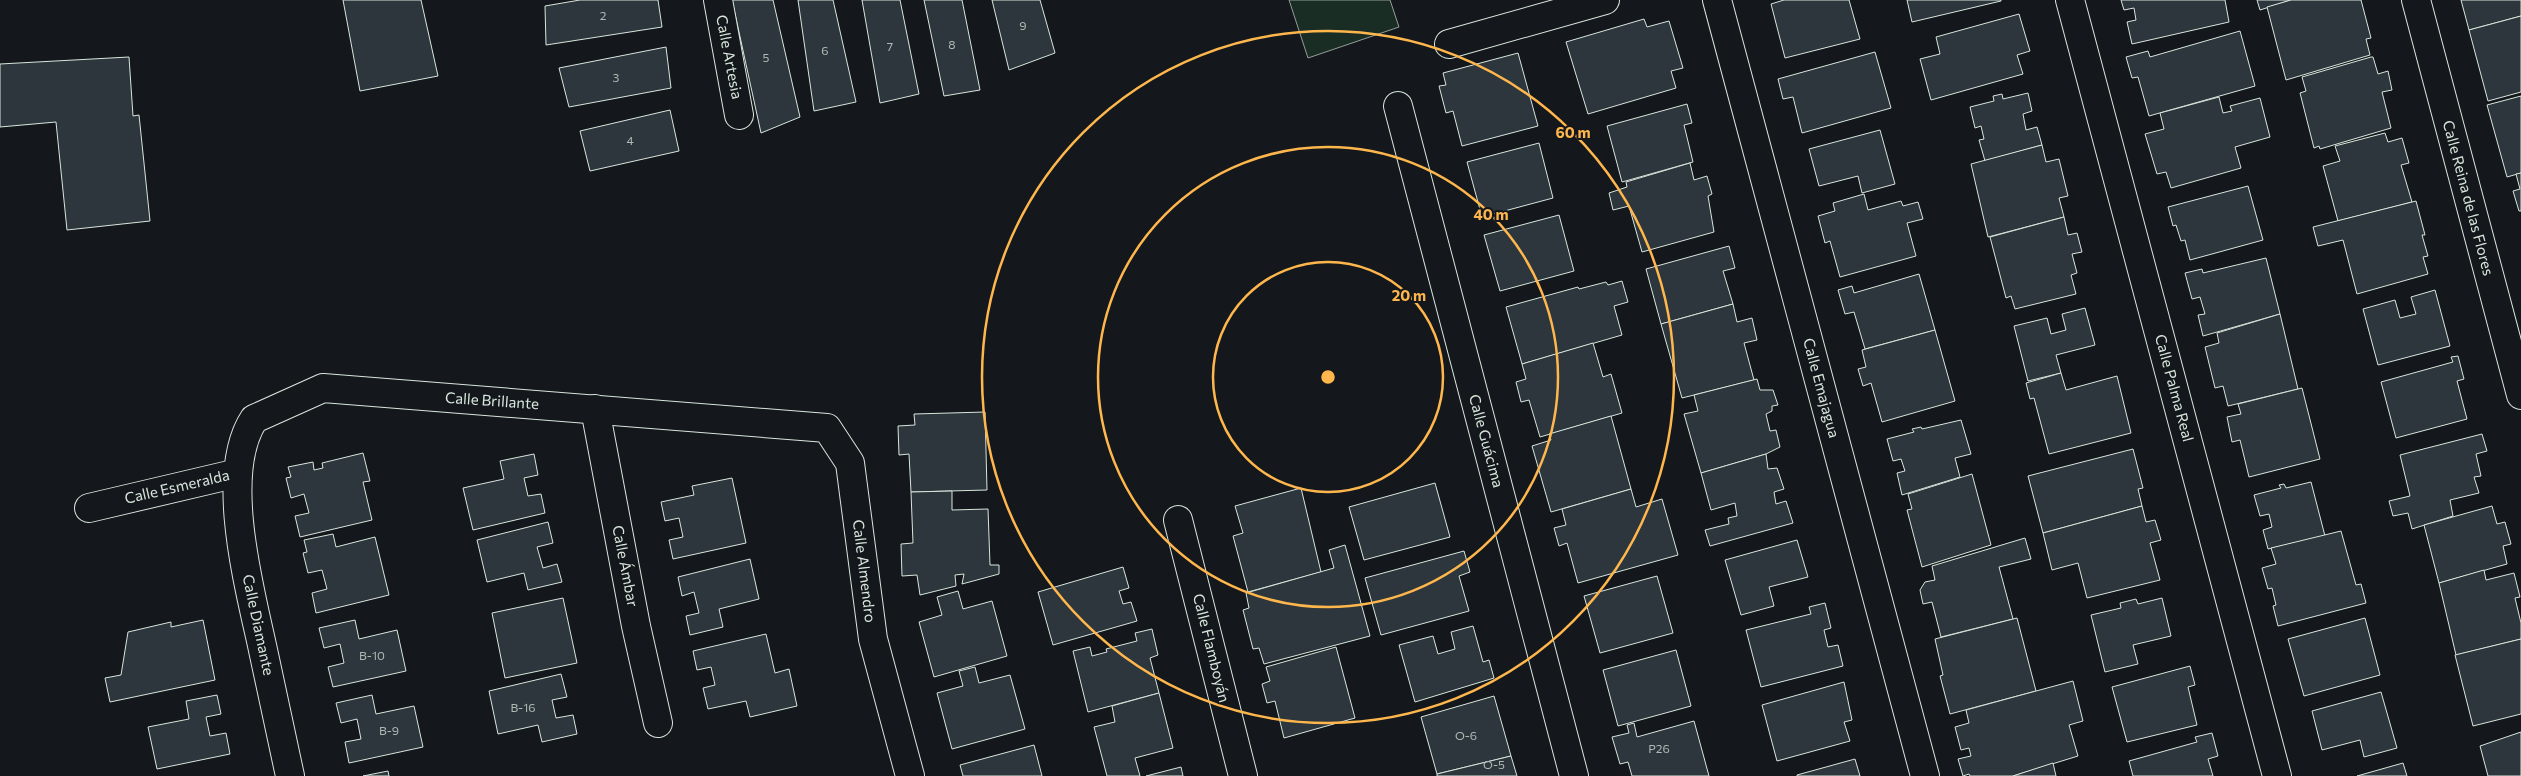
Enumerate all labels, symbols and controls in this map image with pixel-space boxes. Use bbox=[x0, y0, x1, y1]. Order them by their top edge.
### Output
house number: 2 bbox=[600, 8, 607, 22]
street label: Calle Artesia bbox=[713, 13, 747, 100]
house number: 9 bbox=[1019, 18, 1027, 32]
house number: 8 bbox=[948, 37, 956, 51]
house number: 7 bbox=[887, 39, 893, 53]
house number: 6 bbox=[821, 43, 829, 57]
house number: 5 bbox=[763, 50, 770, 64]
house number: 3 bbox=[613, 70, 620, 84]
street label: Calle Reina de las Flores bbox=[2440, 118, 2498, 277]
text: 60 m bbox=[1555, 123, 1591, 141]
house number: 4 bbox=[626, 133, 634, 147]
text: 40 m bbox=[1473, 205, 1509, 223]
text: 20 m bbox=[1392, 286, 1426, 304]
street label: Calle Palma Real bbox=[2152, 332, 2198, 443]
street label: Calle Emajagua bbox=[1800, 336, 1844, 440]
centre of rings bbox=[1319, 368, 1337, 386]
street label: Calle Brillante bbox=[445, 388, 540, 412]
street label: Calle Guácima bbox=[1466, 392, 1508, 489]
street label: Calle Esmeralda bbox=[123, 465, 231, 507]
street label: Calle Almendro bbox=[850, 518, 880, 623]
street label: Calle Ámbar bbox=[609, 523, 644, 608]
street label: Calle Diamante bbox=[239, 573, 278, 677]
street label: Calle Flamboyán bbox=[1190, 592, 1234, 704]
house number: B-10 bbox=[359, 648, 385, 662]
house number: B-16 bbox=[510, 700, 536, 714]
house number: B-9 bbox=[379, 723, 399, 737]
house number: O-6 bbox=[1455, 728, 1477, 742]
house number: P26 bbox=[1648, 741, 1670, 755]
house number: O-5 bbox=[1483, 757, 1505, 771]

